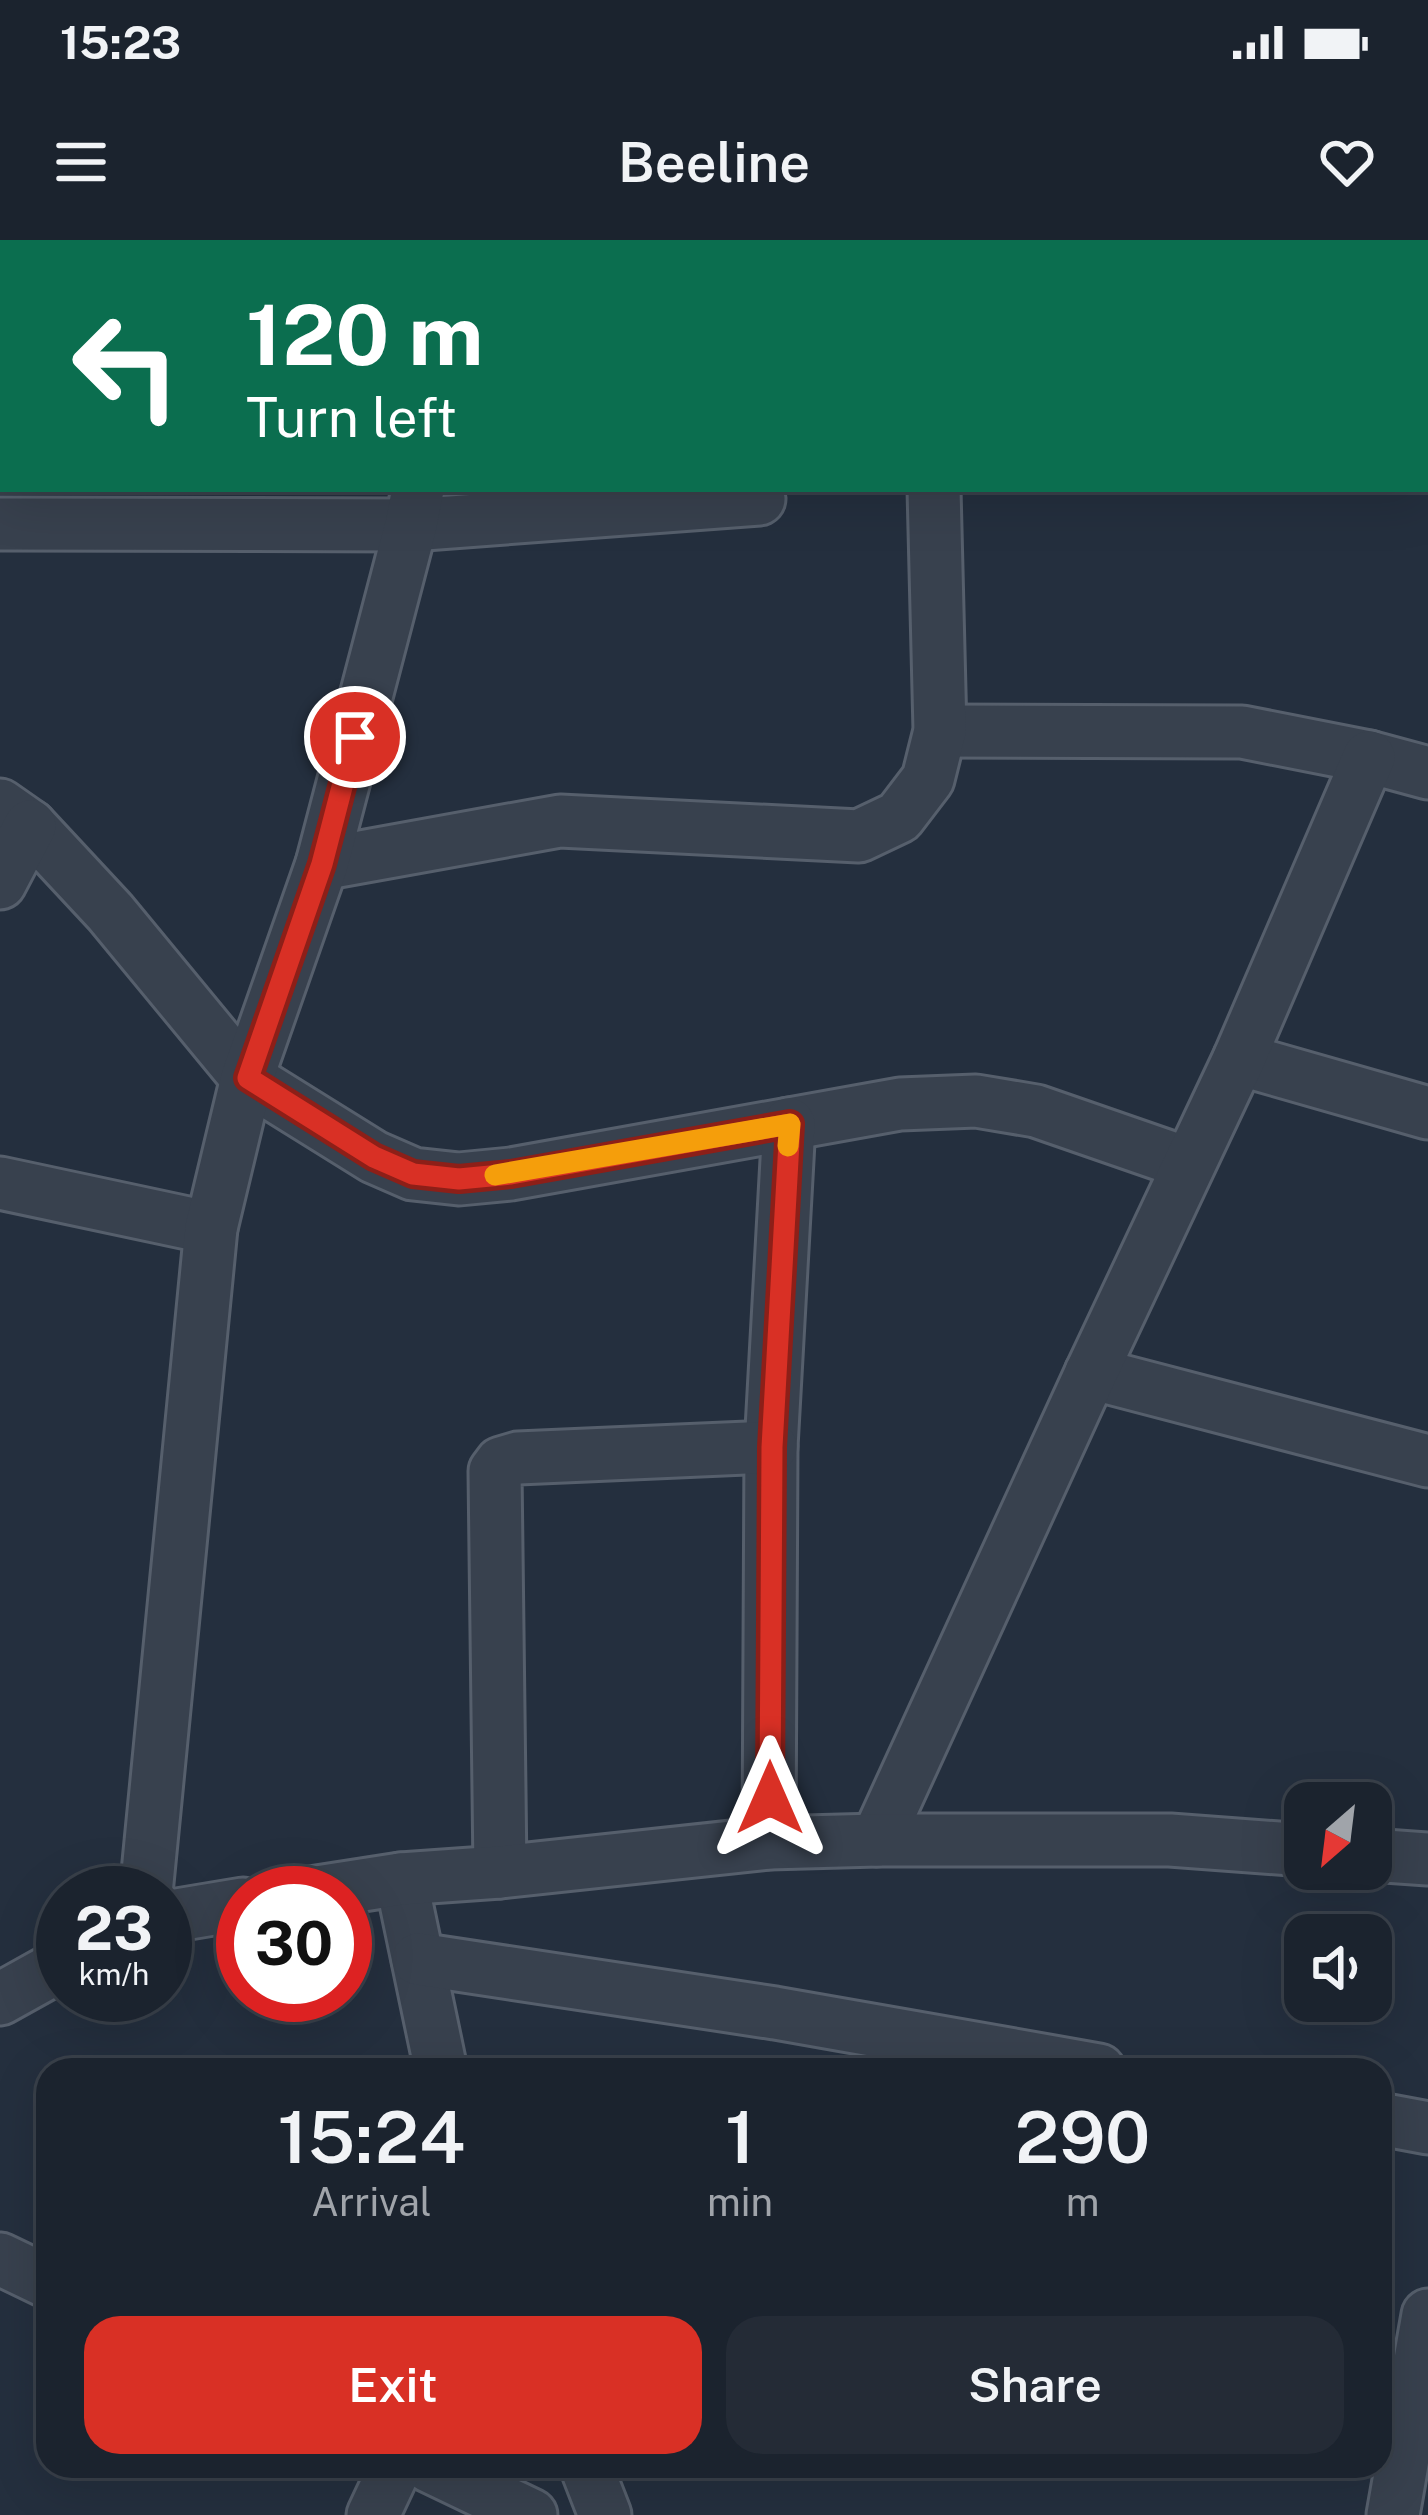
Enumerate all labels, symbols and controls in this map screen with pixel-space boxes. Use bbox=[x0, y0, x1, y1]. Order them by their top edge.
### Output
text: 15:23 bbox=[60, 16, 181, 69]
icon: menu bbox=[48, 129, 114, 195]
icon: heart bbox=[1314, 129, 1380, 195]
text: Beeline bbox=[618, 131, 810, 194]
text: 120 m bbox=[246, 285, 484, 384]
icon: left bbox=[48, 288, 204, 444]
text: Turn left bbox=[246, 386, 457, 449]
pin bbox=[304, 686, 406, 788]
icon: arrive bbox=[322, 704, 388, 770]
position arrow bbox=[707, 1735, 833, 1861]
north arrow bbox=[1284, 1782, 1392, 1890]
map controls bbox=[1284, 1782, 1392, 2022]
speed limit sign: 30 bbox=[216, 1866, 372, 2022]
text: 23 bbox=[75, 1893, 153, 1964]
button: sound bbox=[1284, 1914, 1392, 2022]
text: km/h bbox=[79, 1956, 149, 1992]
text: 15:24 bbox=[278, 2095, 465, 2179]
text: 1 bbox=[725, 2095, 755, 2179]
text: 290 bbox=[1015, 2095, 1150, 2179]
text: Arrival bbox=[311, 2179, 432, 2225]
text: min bbox=[707, 2179, 773, 2225]
text: m bbox=[1066, 2179, 1099, 2225]
button: Exit bbox=[84, 2316, 702, 2454]
button: Share bbox=[726, 2316, 1344, 2454]

